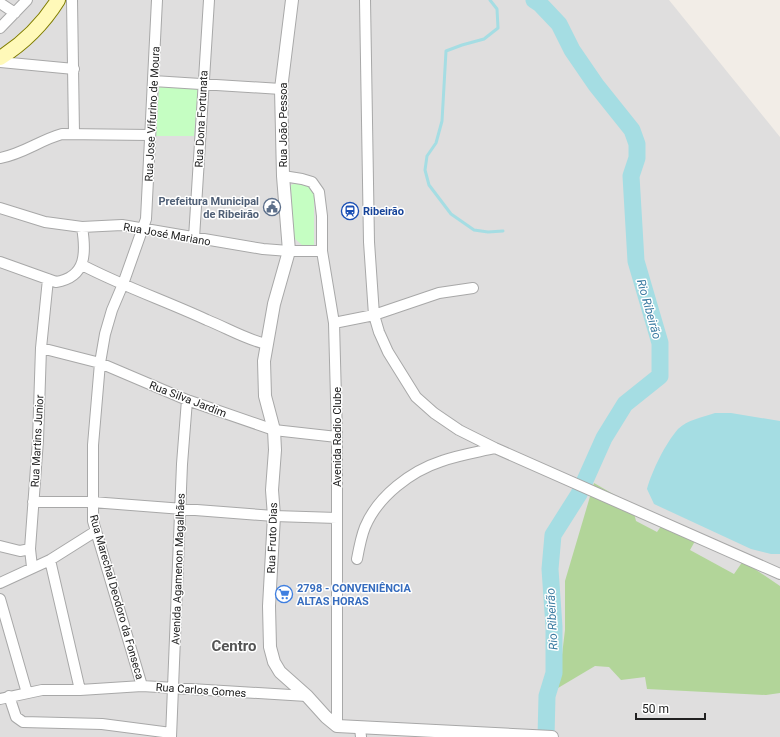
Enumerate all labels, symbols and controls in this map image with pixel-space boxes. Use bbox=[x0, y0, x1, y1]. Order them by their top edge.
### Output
street label: Rua Jose Vifurino de Moura bbox=[142, 46, 163, 182]
street label: Rua Dona Fortunata bbox=[192, 70, 211, 168]
street label: Rua João Pessoa bbox=[277, 82, 290, 168]
place label: Prefeitura Municipal de Ribeirão bbox=[159, 195, 259, 221]
public building icon: Prefeitura Municipal de Ribeirão bbox=[262, 197, 282, 217]
station icon: Ribeirão bbox=[340, 201, 360, 221]
place label: Ribeirão bbox=[363, 205, 404, 218]
street label: Rua José Mariano bbox=[122, 220, 212, 249]
water label: Rio Ribeirão bbox=[634, 277, 664, 341]
street label: Rua Silva Jardim bbox=[147, 379, 228, 420]
street label: Avenida Radio Clube bbox=[331, 387, 344, 487]
street label: Rua Martins Junior bbox=[29, 394, 46, 488]
street label: Avenida Agamenon Magalhães bbox=[169, 493, 188, 645]
street label: Rua Fruto Dias bbox=[265, 502, 280, 574]
street label: Rua Marechal Deodoro da Fonseca bbox=[87, 513, 146, 681]
place label: 2798 - CONVENIÊNCIA ALTAS HORAS bbox=[297, 582, 411, 608]
supermarket icon: 2798 - CONVENIÊNCIA ALTAS HORAS bbox=[274, 584, 294, 604]
water label: Rio Ribeirão bbox=[543, 587, 561, 650]
district label: Centro bbox=[211, 637, 257, 655]
street label: Rua Carlos Gomes bbox=[155, 681, 247, 700]
scale bar bbox=[636, 695, 705, 721]
text: 50 m bbox=[642, 702, 669, 716]

